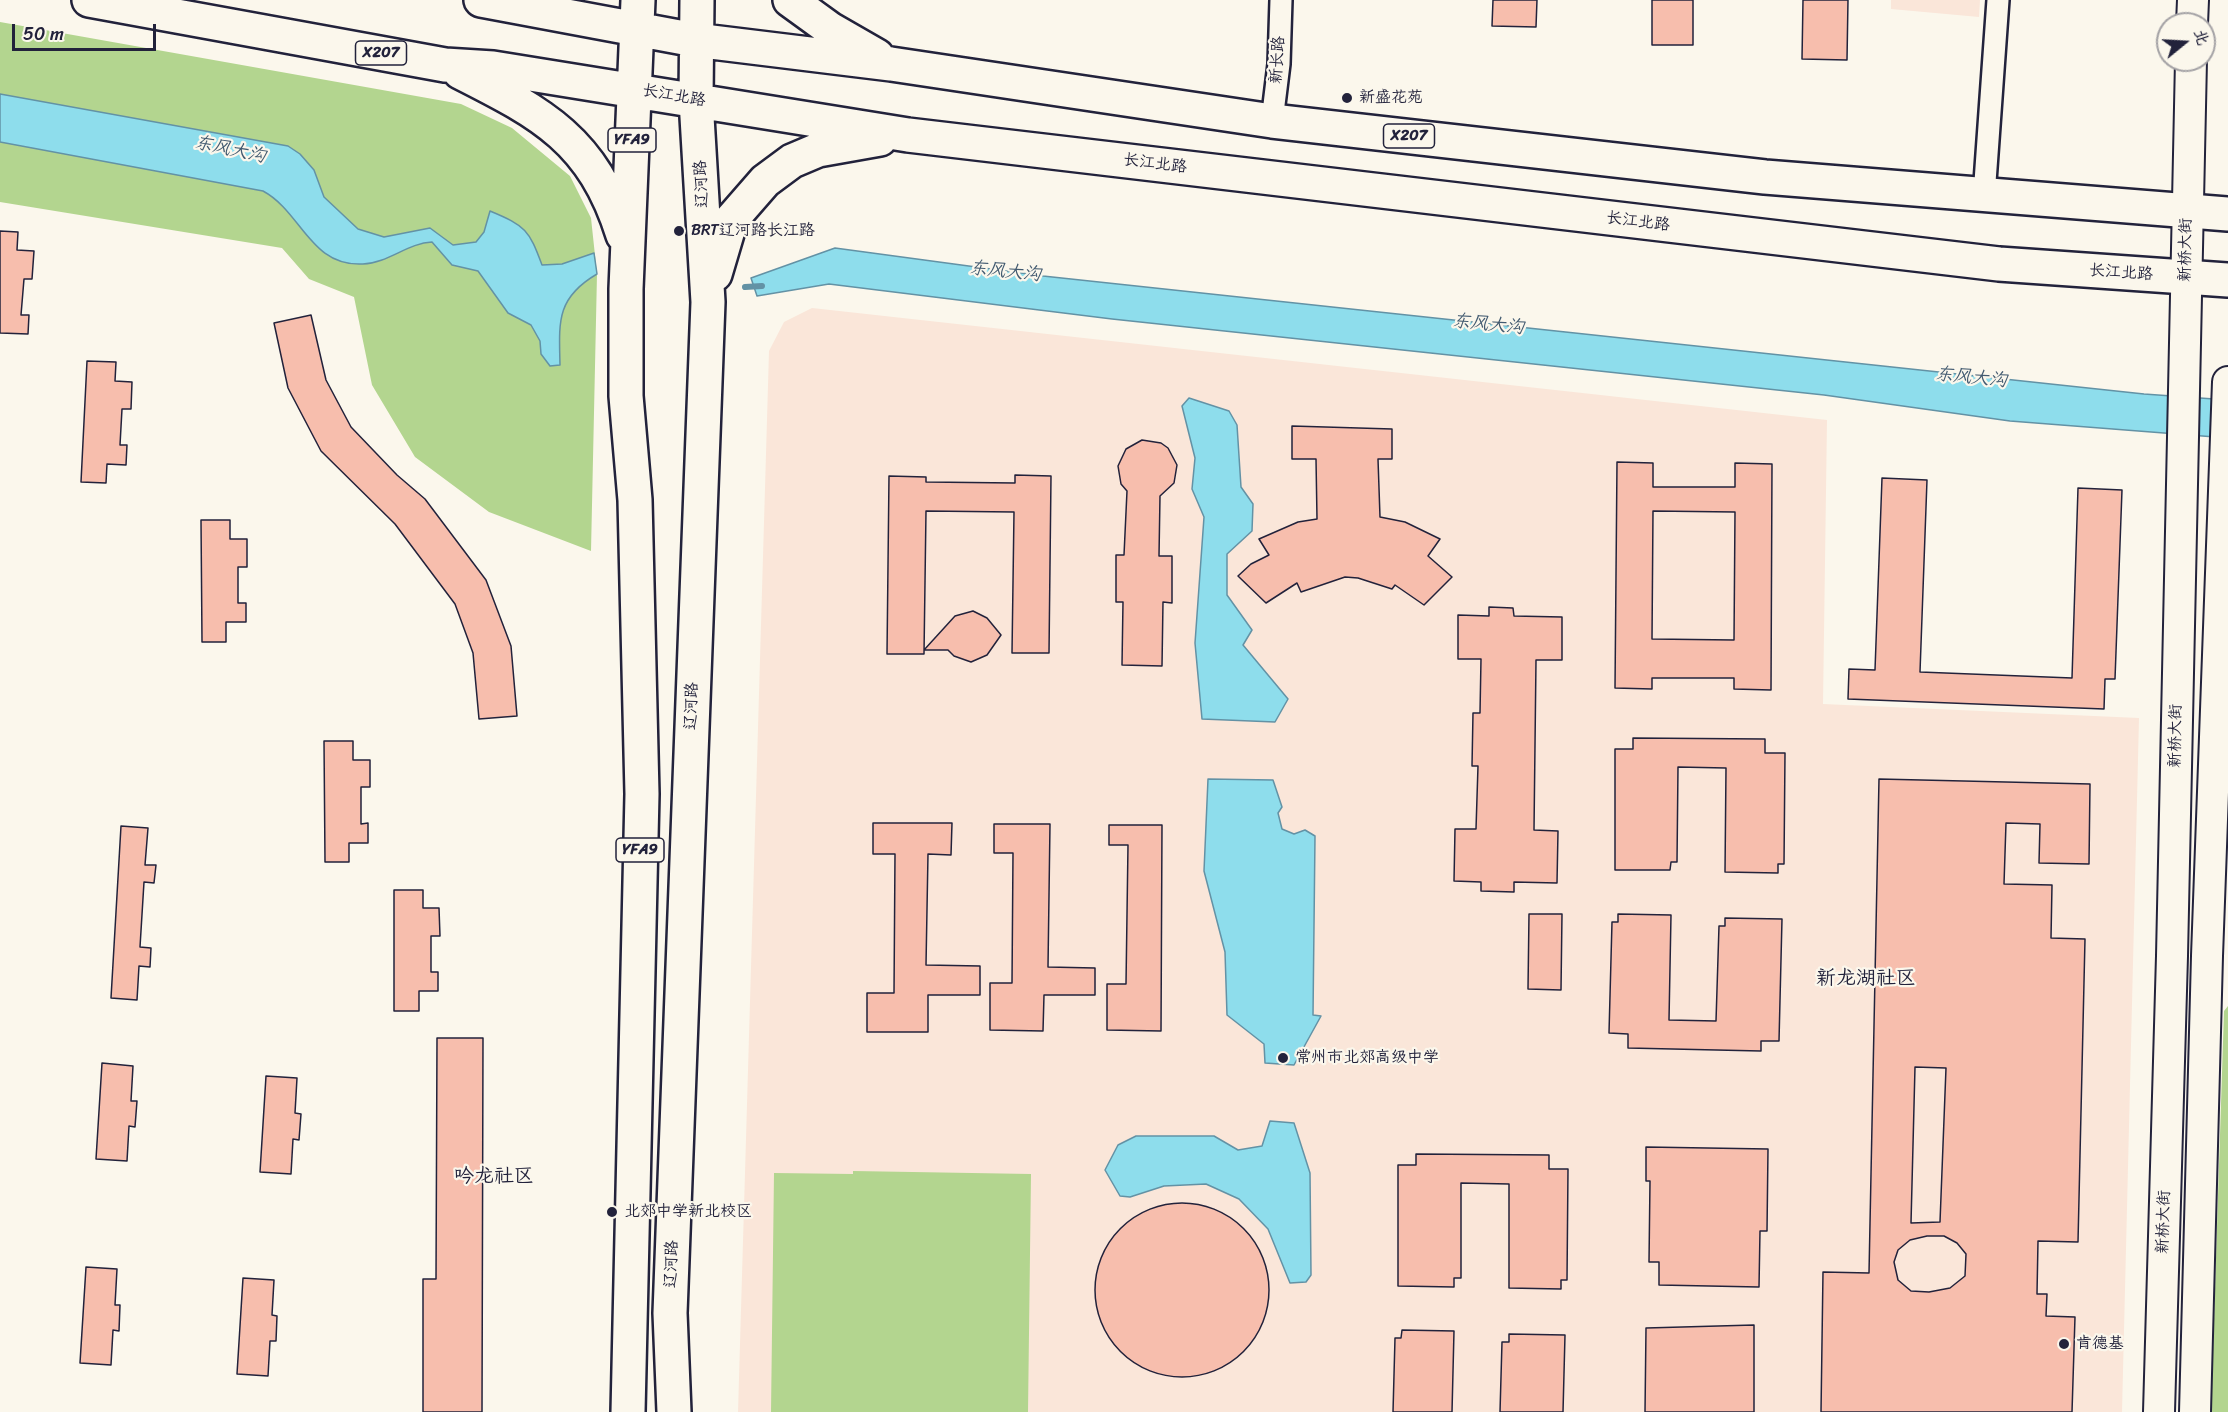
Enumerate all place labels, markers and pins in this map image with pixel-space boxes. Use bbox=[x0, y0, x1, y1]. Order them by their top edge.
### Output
place label: 新盛花苑 bbox=[1359, 88, 1423, 108]
marker: 新盛花苑 bbox=[1340, 91, 1354, 105]
place label: BRT辽河路长江路 bbox=[691, 221, 815, 241]
marker: BRT辽河路长江路 bbox=[672, 224, 686, 238]
place label: 常州市北郊高级中学 bbox=[1295, 1048, 1439, 1068]
marker: 常州市北郊高级中学 bbox=[1276, 1051, 1290, 1065]
place label: 北郊中学新北校区 bbox=[624, 1202, 752, 1222]
marker: 北郊中学新北校区 bbox=[605, 1205, 619, 1219]
place label: 肯德基 bbox=[2076, 1334, 2124, 1354]
marker: 肯德基 bbox=[2057, 1337, 2071, 1351]

